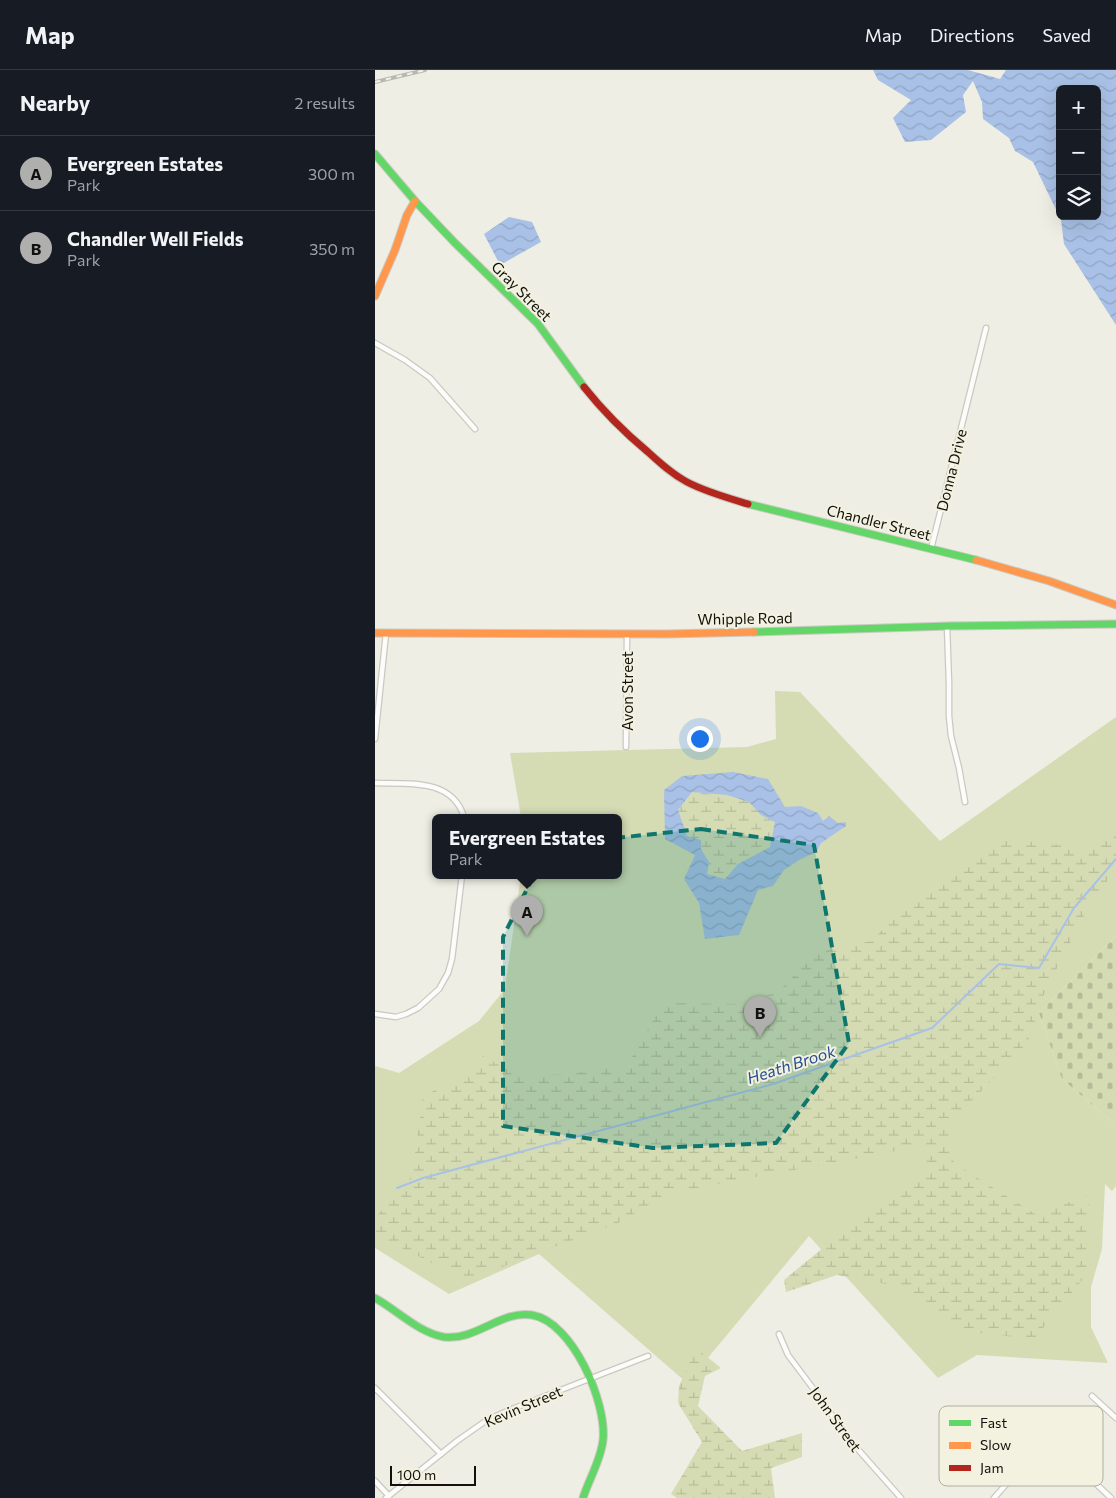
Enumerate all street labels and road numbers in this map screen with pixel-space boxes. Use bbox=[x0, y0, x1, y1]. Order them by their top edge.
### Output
street label: Gray Street bbox=[488, 257, 556, 325]
street label: Donna Drive bbox=[932, 427, 970, 513]
street label: Chandler Street bbox=[825, 500, 933, 544]
street label: Whipple Road bbox=[697, 608, 793, 628]
street label: Avon Street bbox=[618, 651, 636, 731]
street label: Kevin Street bbox=[481, 1382, 565, 1430]
street label: John Street bbox=[806, 1383, 866, 1455]

